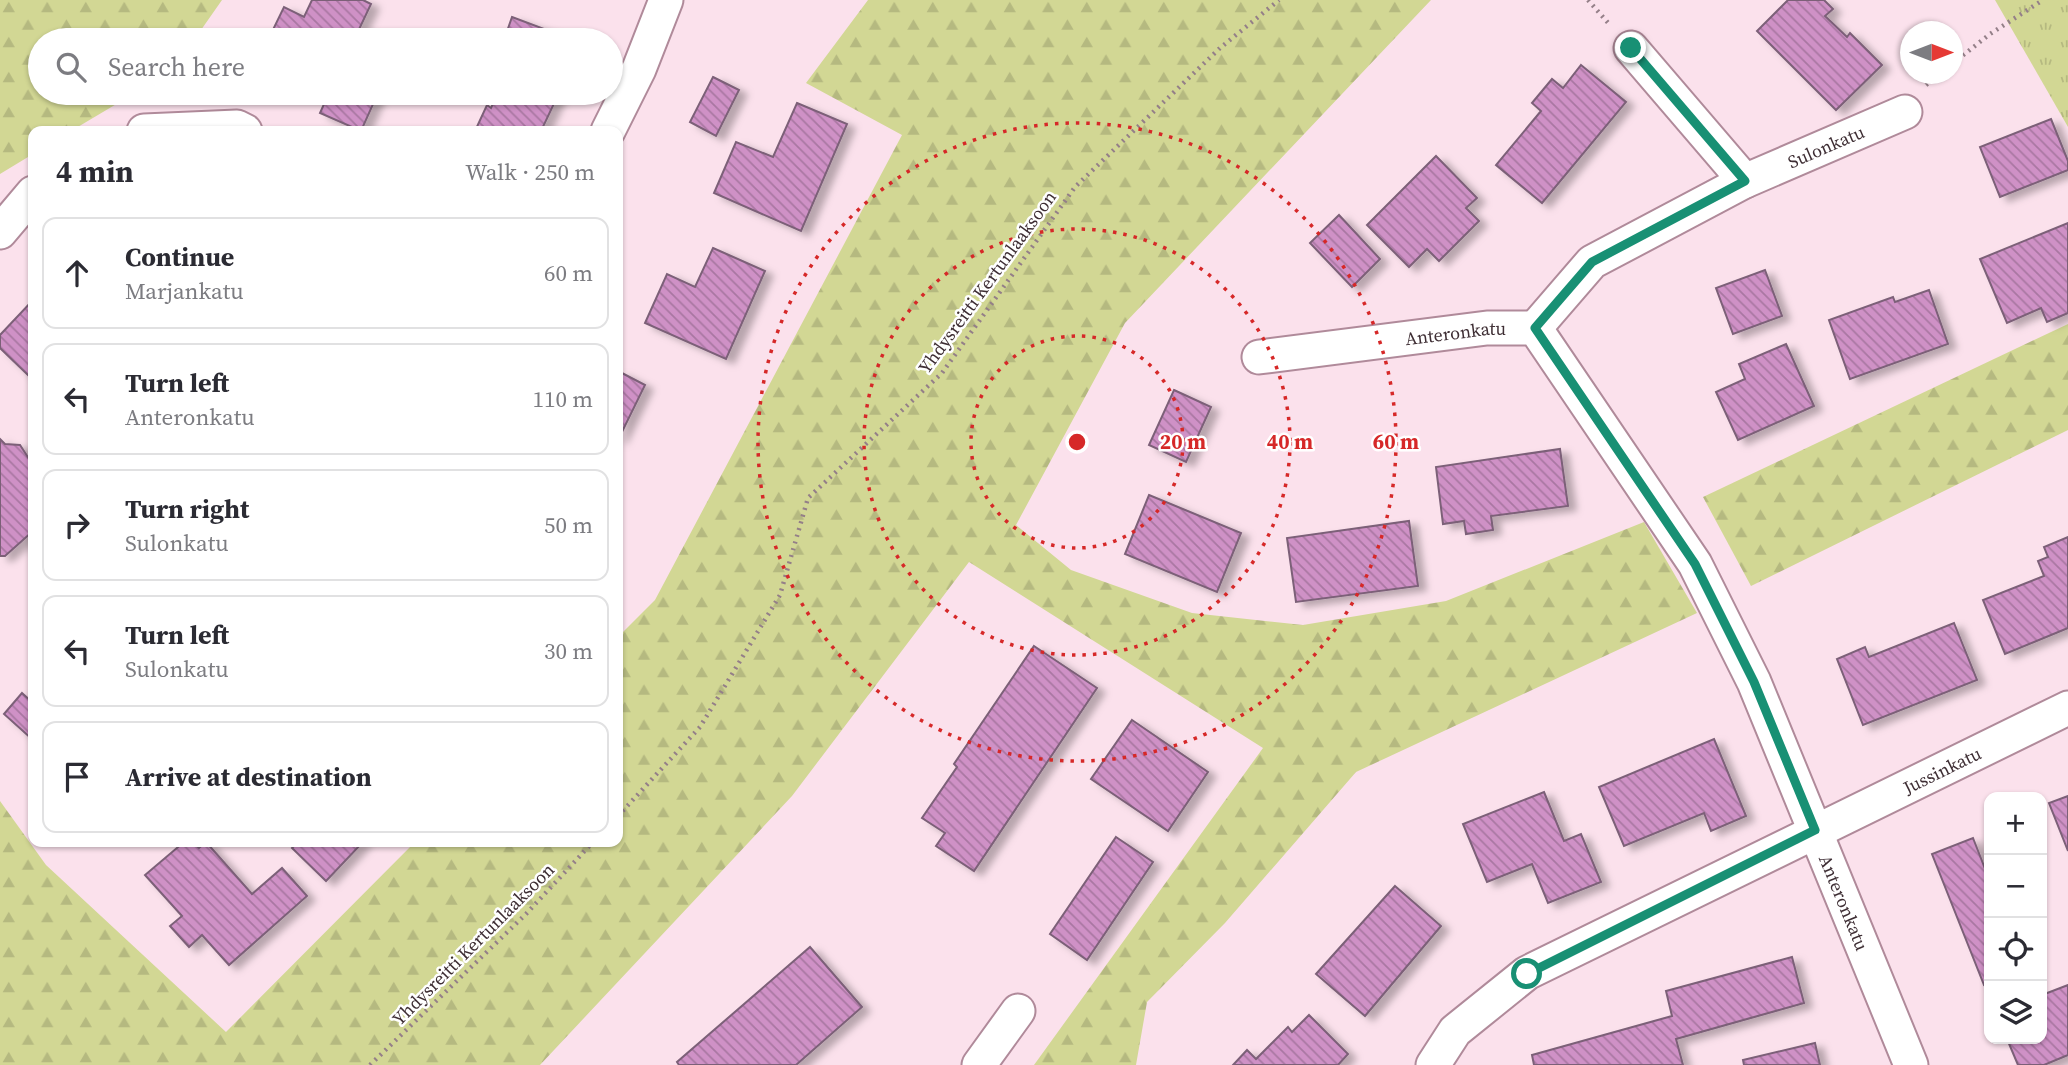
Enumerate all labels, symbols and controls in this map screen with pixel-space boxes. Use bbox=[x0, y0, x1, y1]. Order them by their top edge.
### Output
north arrow bbox=[1900, 21, 1963, 84]
search box bbox=[28, 28, 623, 105]
route end bbox=[1615, 32, 1646, 63]
icon: search bbox=[52, 48, 90, 86]
text: Search here bbox=[108, 49, 245, 85]
street label: Sulonkatu bbox=[1784, 119, 1868, 174]
text: 4 min bbox=[56, 151, 134, 192]
text: Walk · 250 m bbox=[465, 156, 595, 188]
street label: Yhdysreitti Kertunlaaksoon bbox=[912, 186, 1062, 378]
text: Continue bbox=[125, 239, 234, 275]
icon: ahead bbox=[58, 254, 96, 292]
text: 60 m bbox=[544, 257, 593, 289]
text: Marjankatu bbox=[125, 275, 244, 307]
street label: Anteronkatu bbox=[1404, 315, 1506, 351]
text: Turn left bbox=[125, 365, 229, 401]
icon: left bbox=[58, 380, 96, 418]
text: 110 m bbox=[532, 383, 593, 415]
text: Anteronkatu bbox=[125, 401, 255, 433]
text: 20 m bbox=[1160, 427, 1206, 456]
text: 40 m bbox=[1267, 427, 1313, 456]
text: 60 m bbox=[1373, 427, 1419, 456]
centre of rings bbox=[1065, 430, 1089, 454]
text: Turn right bbox=[125, 491, 249, 527]
icon: right bbox=[58, 506, 96, 544]
text: 50 m bbox=[544, 509, 593, 541]
text: Sulonkatu bbox=[125, 527, 229, 559]
text: Turn left bbox=[125, 617, 229, 653]
icon: left bbox=[58, 632, 96, 670]
text: 30 m bbox=[544, 635, 593, 667]
text: Sulonkatu bbox=[125, 653, 229, 685]
street label: Jussinkatu bbox=[1898, 740, 1985, 800]
icon: arrive bbox=[58, 758, 96, 796]
text: Arrive at destination bbox=[125, 759, 372, 795]
map controls bbox=[1984, 792, 2047, 1044]
button: + bbox=[1984, 792, 2047, 855]
street label: Anteronkatu bbox=[1814, 851, 1875, 954]
button: − bbox=[1984, 855, 2047, 918]
street label: Yhdysreitti Kertunlaaksoon bbox=[386, 857, 560, 1031]
button: locate bbox=[1984, 918, 2047, 981]
route start bbox=[1511, 958, 1542, 989]
button: layers bbox=[1984, 981, 2047, 1044]

